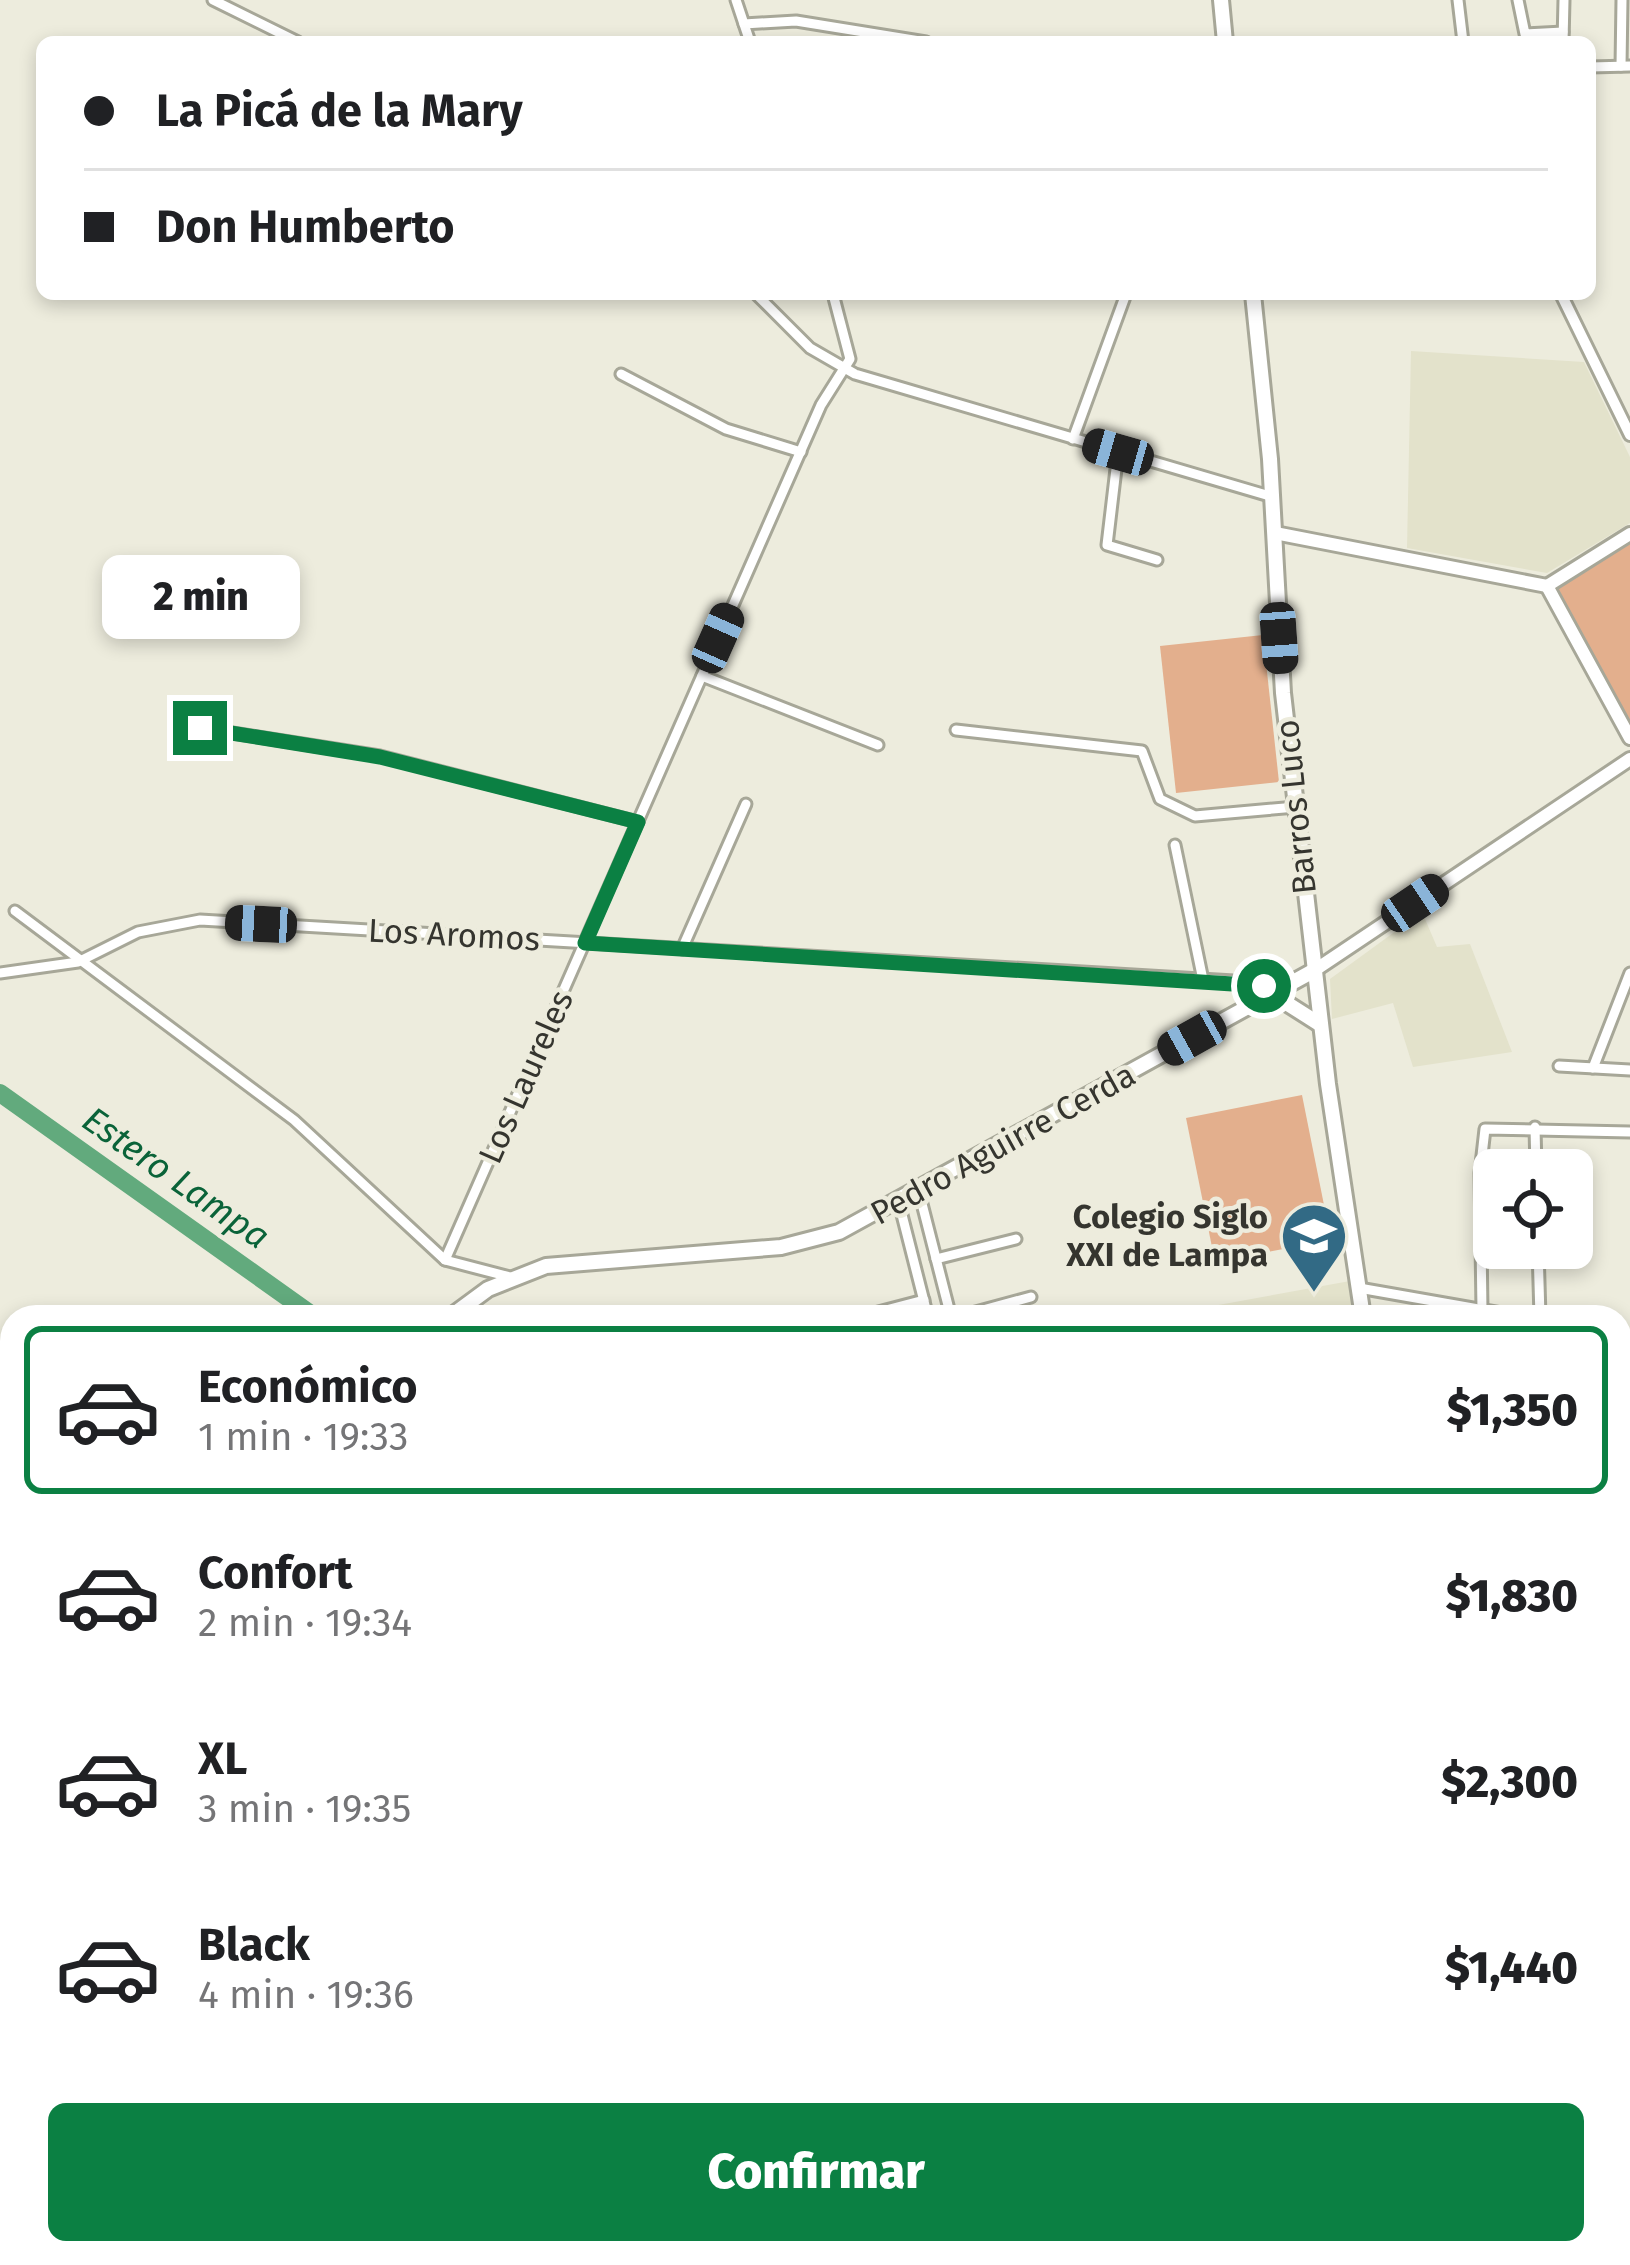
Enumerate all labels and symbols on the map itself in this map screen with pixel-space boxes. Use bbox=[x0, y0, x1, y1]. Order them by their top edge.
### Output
car bbox=[1078, 425, 1158, 479]
callout: 2 min bbox=[101, 554, 299, 638]
car bbox=[687, 598, 749, 678]
car bbox=[1259, 601, 1299, 675]
route end bbox=[173, 701, 227, 755]
street label: Barros Luco bbox=[1267, 718, 1325, 896]
car bbox=[1375, 868, 1455, 938]
car bbox=[224, 904, 298, 944]
street label: Los Aromos bbox=[367, 911, 541, 959]
route start bbox=[1237, 959, 1291, 1013]
street label: Los Laureles bbox=[470, 984, 582, 1170]
car bbox=[1152, 1005, 1232, 1071]
street label: Pedro Aguirre Cerda bbox=[864, 1055, 1142, 1233]
water label: Estero Lampa bbox=[74, 1097, 278, 1259]
place label: Colegio Siglo XXI de Lampa bbox=[1065, 1197, 1268, 1275]
school or university icon: Colegio Siglo XXI de Lampa bbox=[1279, 1201, 1349, 1295]

